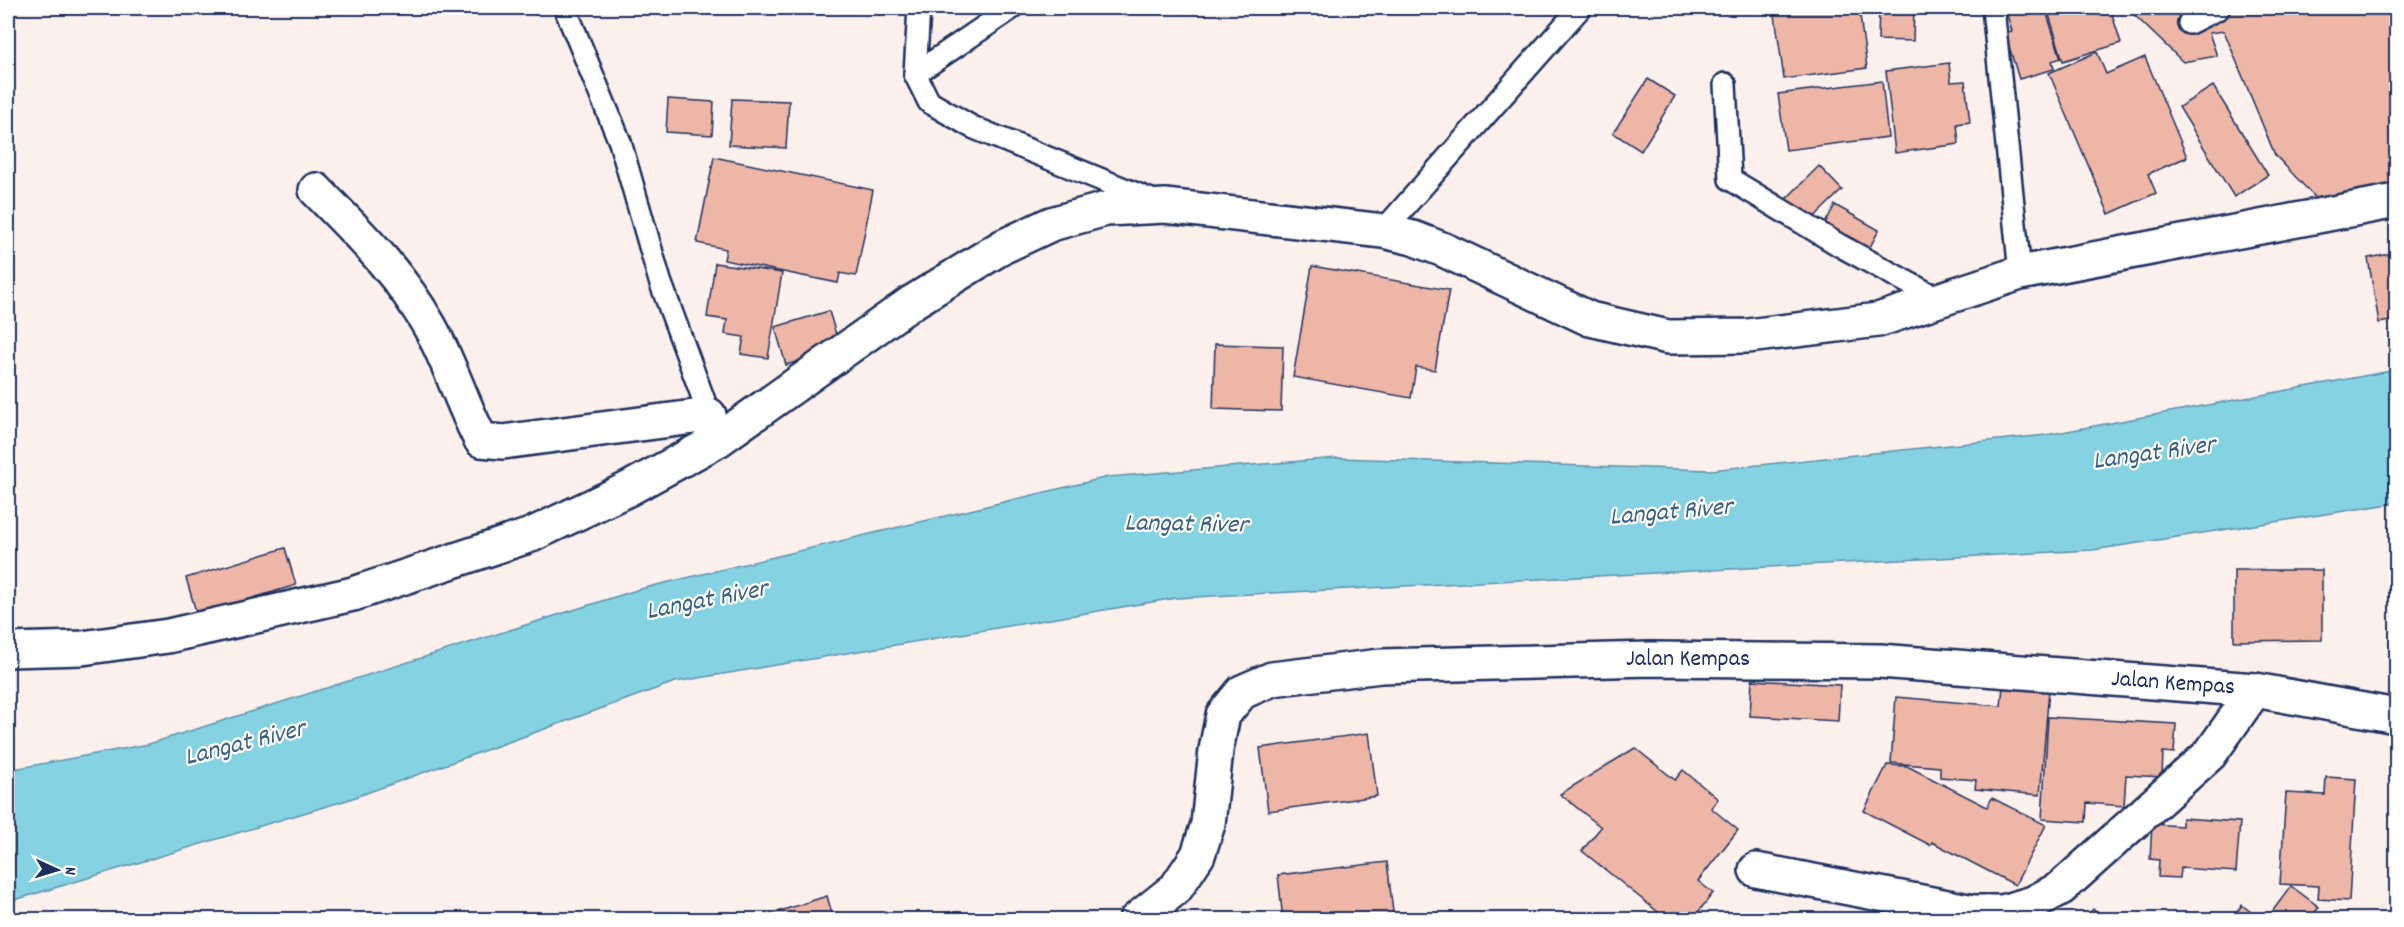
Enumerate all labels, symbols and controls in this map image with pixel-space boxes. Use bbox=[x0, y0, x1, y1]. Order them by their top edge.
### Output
water label: Langat River bbox=[2090, 427, 2221, 481]
water label: Langat River bbox=[1608, 489, 1737, 537]
water label: Langat River bbox=[1124, 505, 1251, 545]
water label: Langat River bbox=[643, 570, 774, 631]
street label: Jalan Kempas bbox=[1626, 643, 1750, 677]
street label: Jalan Kempas bbox=[2110, 663, 2236, 705]
water label: Langat River bbox=[181, 710, 313, 777]
north arrow bbox=[27, 840, 87, 900]
text: N bbox=[58, 866, 81, 876]

